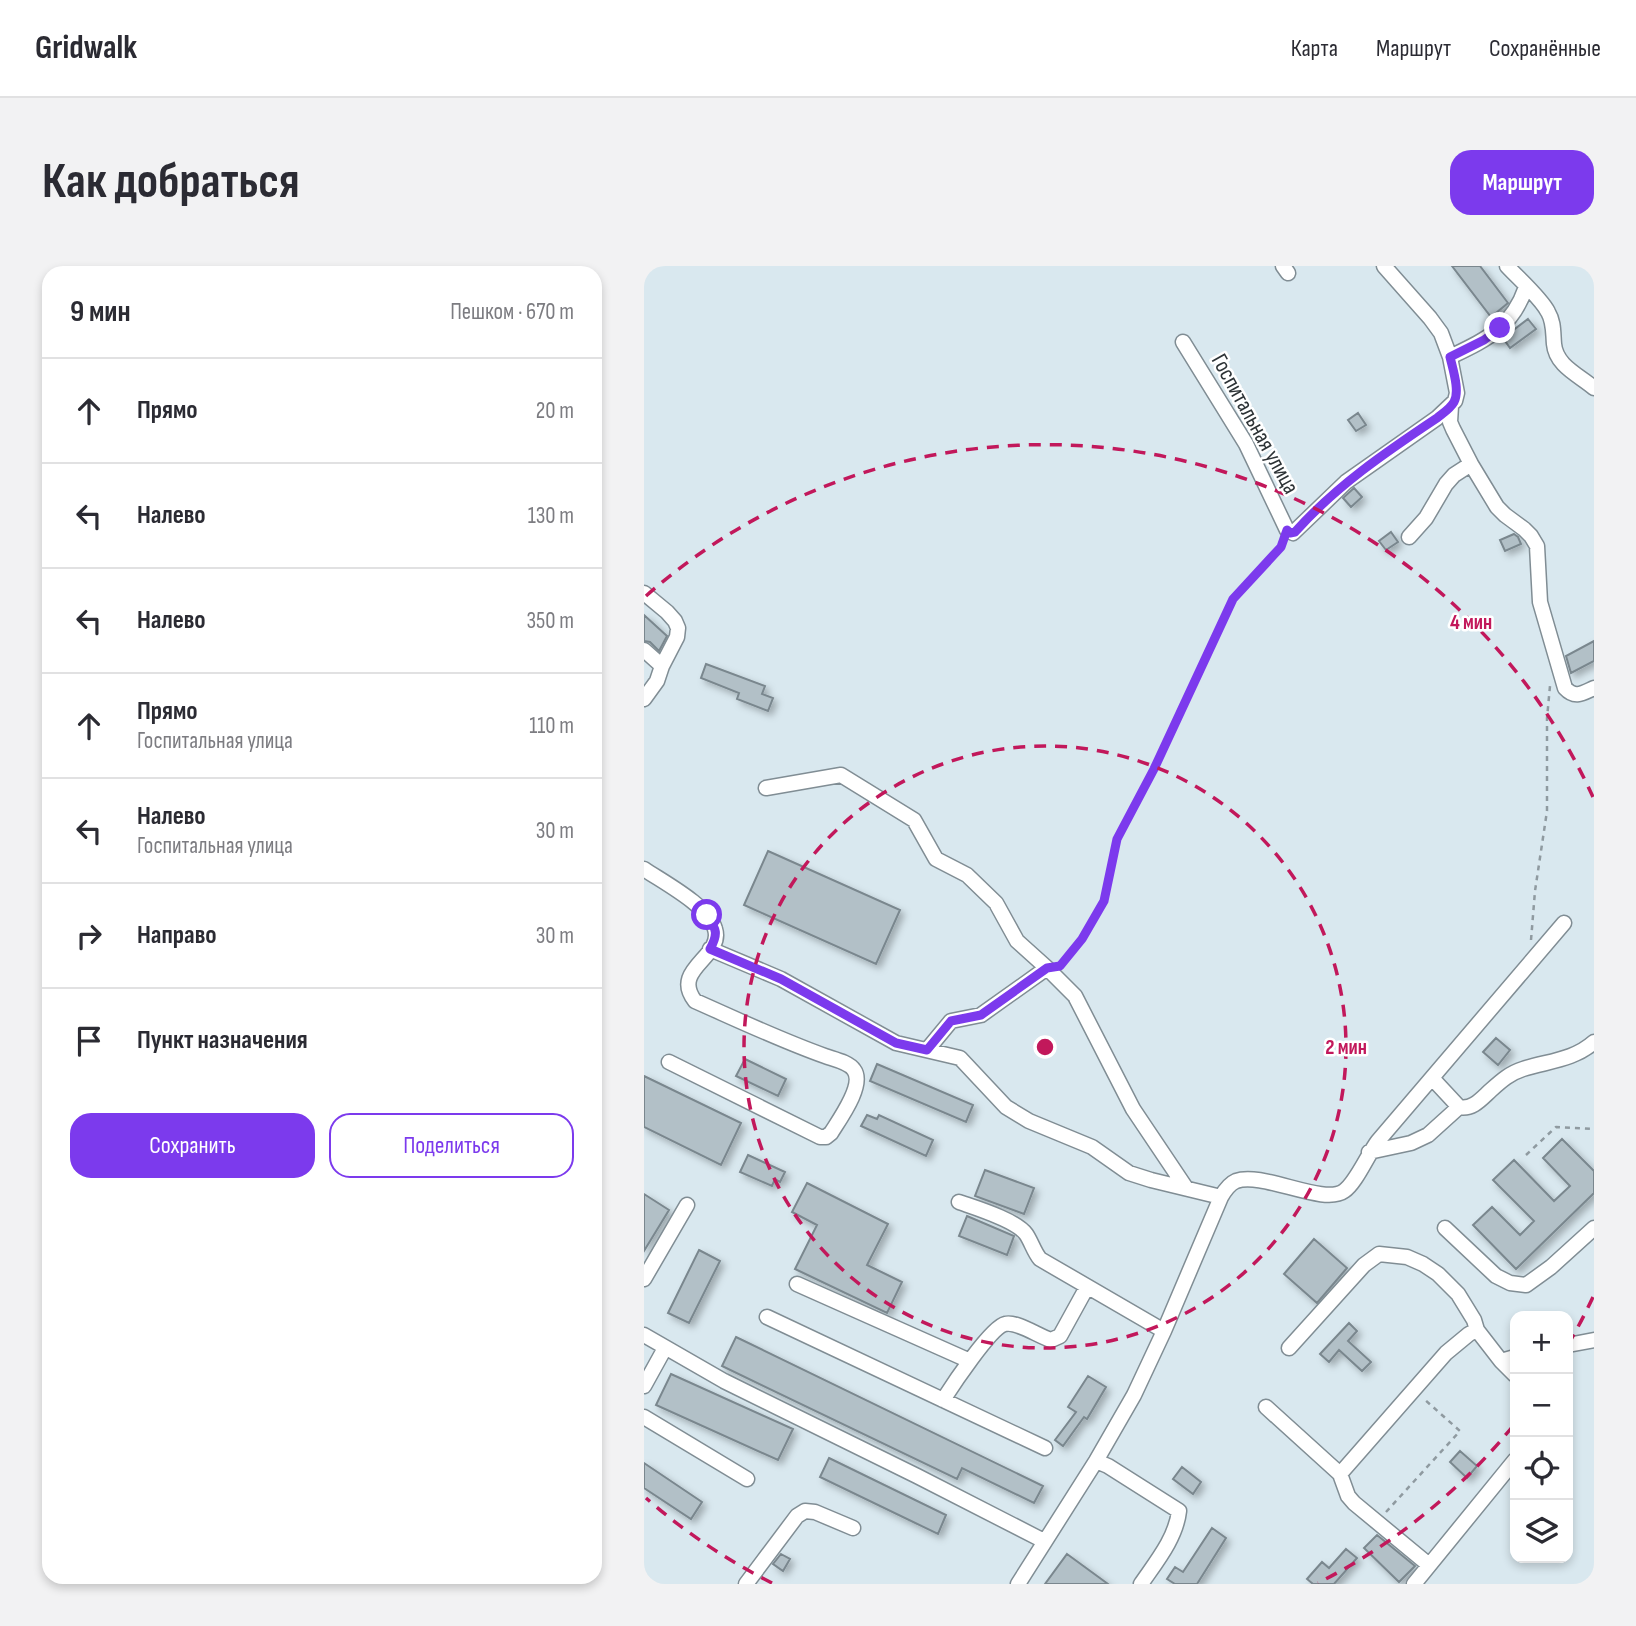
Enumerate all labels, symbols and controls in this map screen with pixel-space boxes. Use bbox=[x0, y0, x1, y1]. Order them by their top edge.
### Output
text: Gridwalk bbox=[35, 28, 137, 68]
text: Карта bbox=[1291, 34, 1338, 63]
text: Маршрут bbox=[1376, 34, 1451, 63]
text: Сохранённые bbox=[1489, 34, 1601, 63]
button: Маршрут bbox=[1450, 150, 1594, 215]
text: Как добраться bbox=[42, 153, 300, 212]
text: 9 мин bbox=[70, 294, 131, 330]
text: Пешком · 670 m bbox=[450, 298, 574, 326]
route end bbox=[1484, 312, 1515, 343]
street label: Госпитальная улица bbox=[1205, 349, 1305, 499]
icon: ahead bbox=[70, 392, 108, 430]
text: Прямо bbox=[137, 395, 198, 426]
text: 20 m bbox=[536, 397, 574, 425]
icon: left bbox=[70, 497, 108, 535]
text: Налево bbox=[137, 500, 206, 531]
text: 130 m bbox=[528, 502, 574, 530]
icon: left bbox=[70, 602, 108, 640]
text: Налево bbox=[137, 605, 206, 636]
text: 350 m bbox=[526, 607, 574, 635]
text: 4 мин bbox=[1450, 610, 1492, 635]
text: Прямо bbox=[137, 696, 198, 727]
icon: ahead bbox=[70, 707, 108, 745]
text: 110 m bbox=[529, 712, 574, 740]
text: Госпитальная улица bbox=[137, 727, 293, 755]
text: Налево bbox=[137, 801, 206, 832]
icon: left bbox=[70, 812, 108, 850]
text: 30 m bbox=[536, 817, 574, 845]
text: Госпитальная улица bbox=[137, 832, 293, 860]
route start bbox=[691, 899, 722, 930]
icon: right bbox=[70, 917, 108, 955]
text: Направо bbox=[137, 920, 216, 951]
text: 30 m bbox=[536, 922, 574, 950]
icon: arrive bbox=[70, 1022, 108, 1060]
text: Пункт назначения bbox=[137, 1025, 308, 1056]
centre of rings bbox=[1033, 1035, 1057, 1059]
text: 2 мин bbox=[1325, 1035, 1367, 1060]
button: Сохранить bbox=[70, 1113, 315, 1178]
button: Поделиться bbox=[329, 1113, 574, 1178]
map controls bbox=[1510, 1311, 1573, 1563]
button: + bbox=[1510, 1311, 1573, 1374]
button: − bbox=[1510, 1374, 1573, 1437]
button: locate bbox=[1510, 1437, 1573, 1500]
button: layers bbox=[1510, 1500, 1573, 1563]

